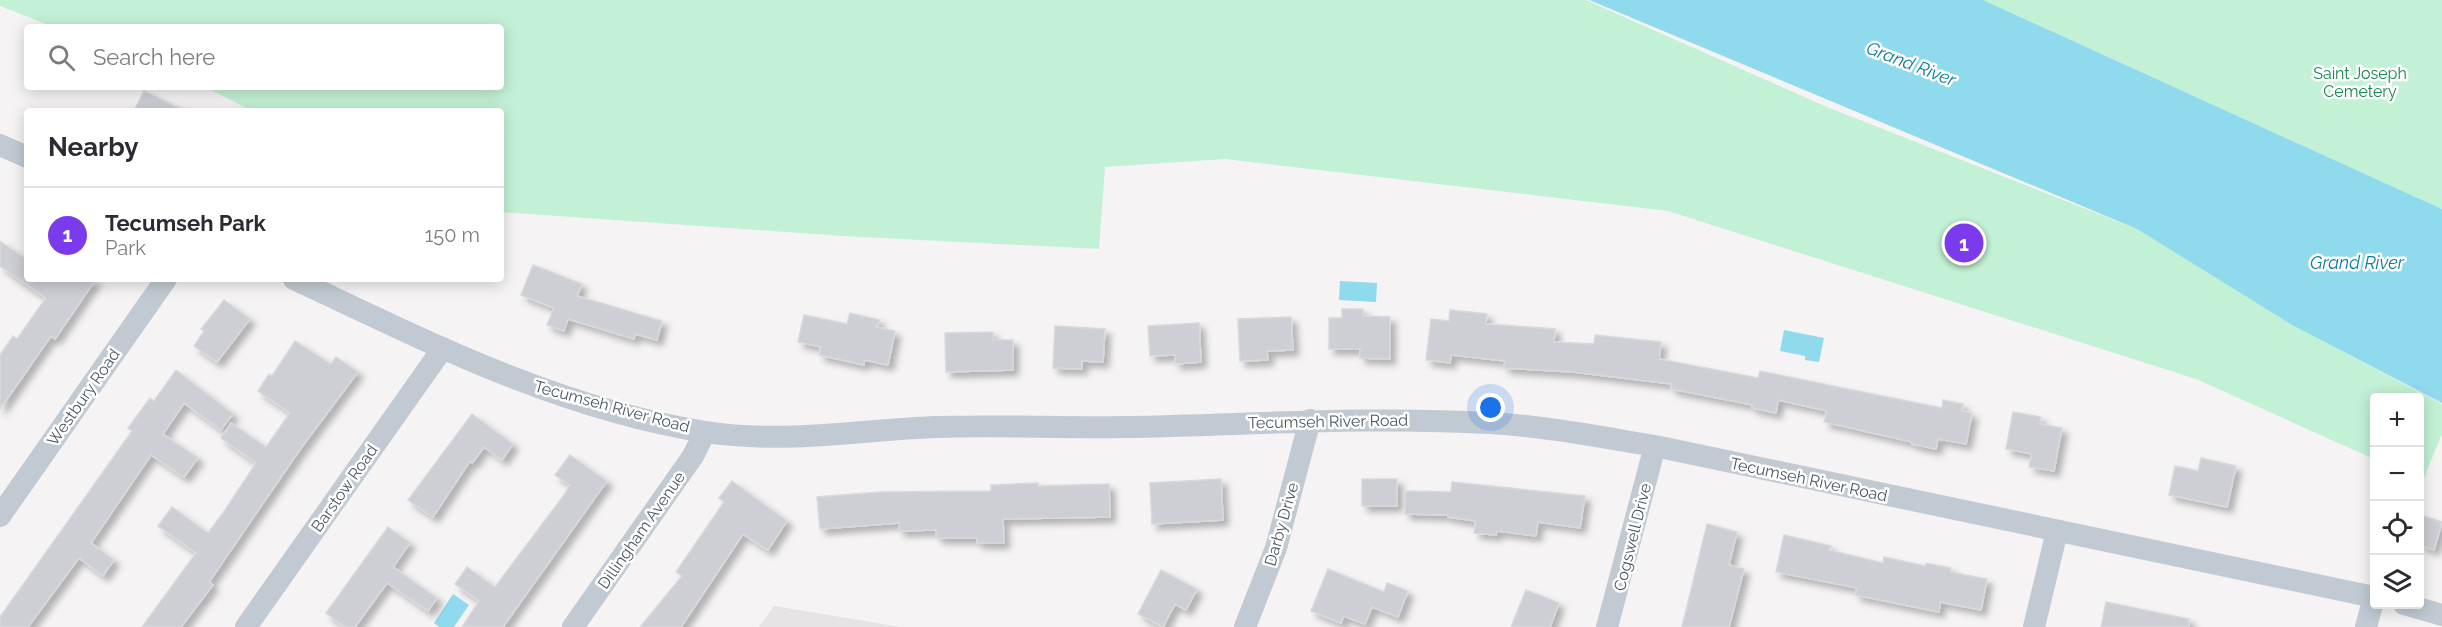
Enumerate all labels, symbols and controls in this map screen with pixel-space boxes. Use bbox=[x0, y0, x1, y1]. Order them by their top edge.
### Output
search box bbox=[24, 24, 504, 90]
water label: Grand River bbox=[1864, 37, 1960, 90]
icon: search bbox=[45, 41, 78, 74]
text: Search here bbox=[93, 44, 215, 70]
park label: Saint Joseph Cemetery bbox=[2313, 64, 2407, 101]
text: Nearby bbox=[48, 132, 138, 162]
text: Tecumseh Park bbox=[105, 210, 266, 236]
pin: 1 bbox=[1944, 220, 1984, 266]
text: 1 bbox=[63, 223, 72, 247]
text: 150 m bbox=[425, 223, 480, 247]
text: Park bbox=[105, 236, 146, 260]
water label: Grand River bbox=[2310, 252, 2405, 273]
street label: Westbury Road bbox=[43, 345, 124, 449]
street label: Tecumseh River Road bbox=[532, 377, 692, 436]
your location bbox=[1476, 393, 1505, 422]
map controls bbox=[2370, 393, 2424, 609]
button: + bbox=[2370, 393, 2424, 447]
street label: Tecumseh River Road bbox=[1248, 411, 1408, 432]
street label: Barstow Road bbox=[307, 441, 382, 536]
button: − bbox=[2370, 447, 2424, 501]
street label: Tecumseh River Road bbox=[1729, 454, 1889, 505]
street label: Dillingham Avenue bbox=[594, 468, 689, 593]
street label: Darby Drive bbox=[1261, 480, 1302, 568]
street label: Cogswell Drive bbox=[1610, 481, 1655, 593]
button: locate bbox=[2370, 501, 2424, 555]
button: layers bbox=[2370, 555, 2424, 609]

